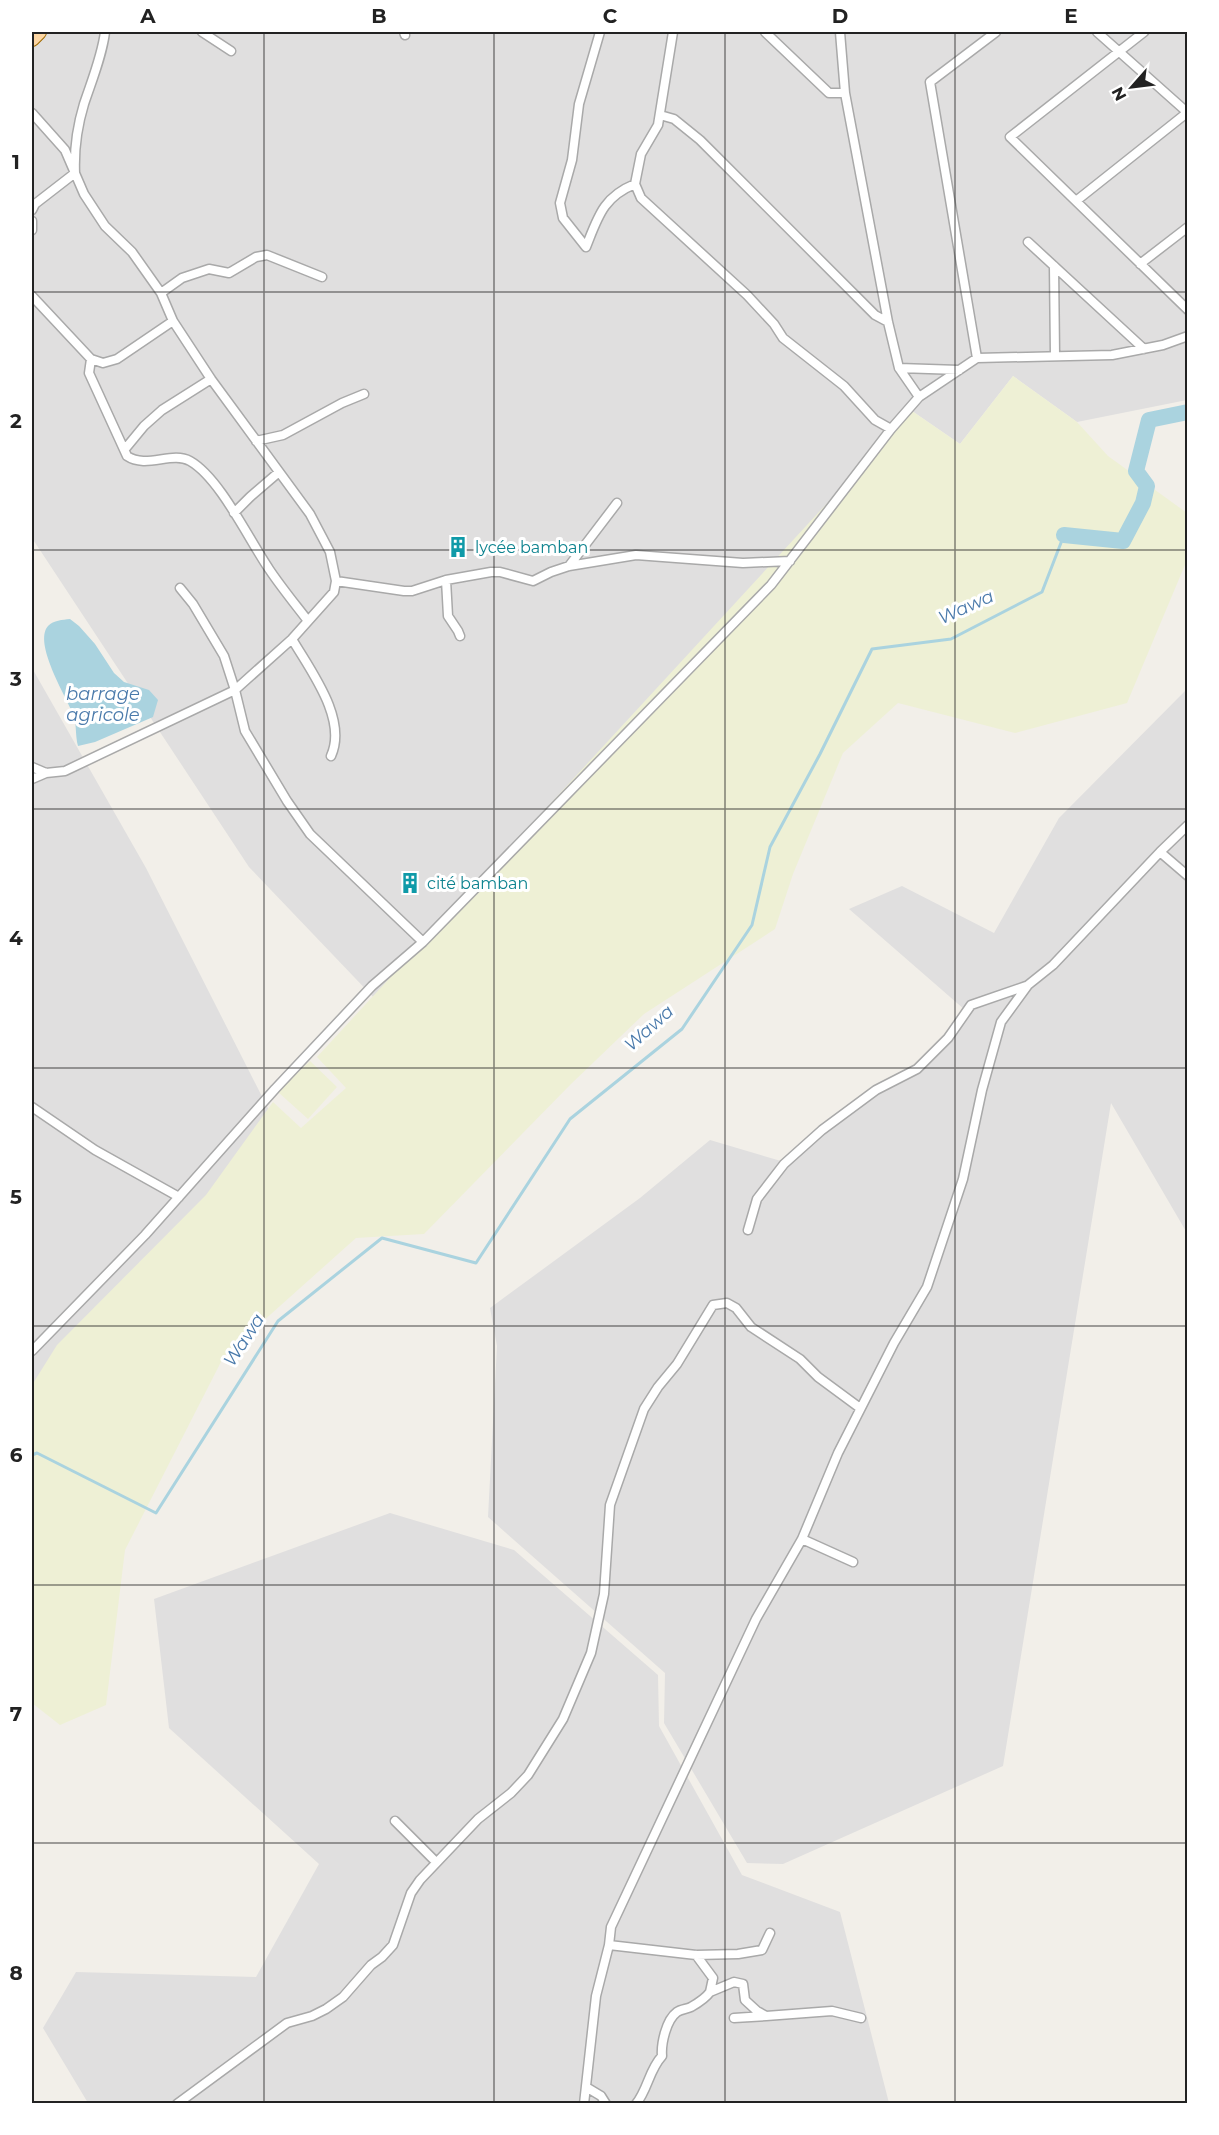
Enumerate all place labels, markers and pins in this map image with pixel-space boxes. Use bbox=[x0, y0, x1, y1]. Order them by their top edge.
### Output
building icon: lycée bamban bbox=[446, 535, 470, 559]
place label: lycée bamban bbox=[475, 538, 588, 557]
building icon: cité bamban bbox=[398, 871, 422, 895]
place label: cité bamban bbox=[427, 874, 528, 893]

